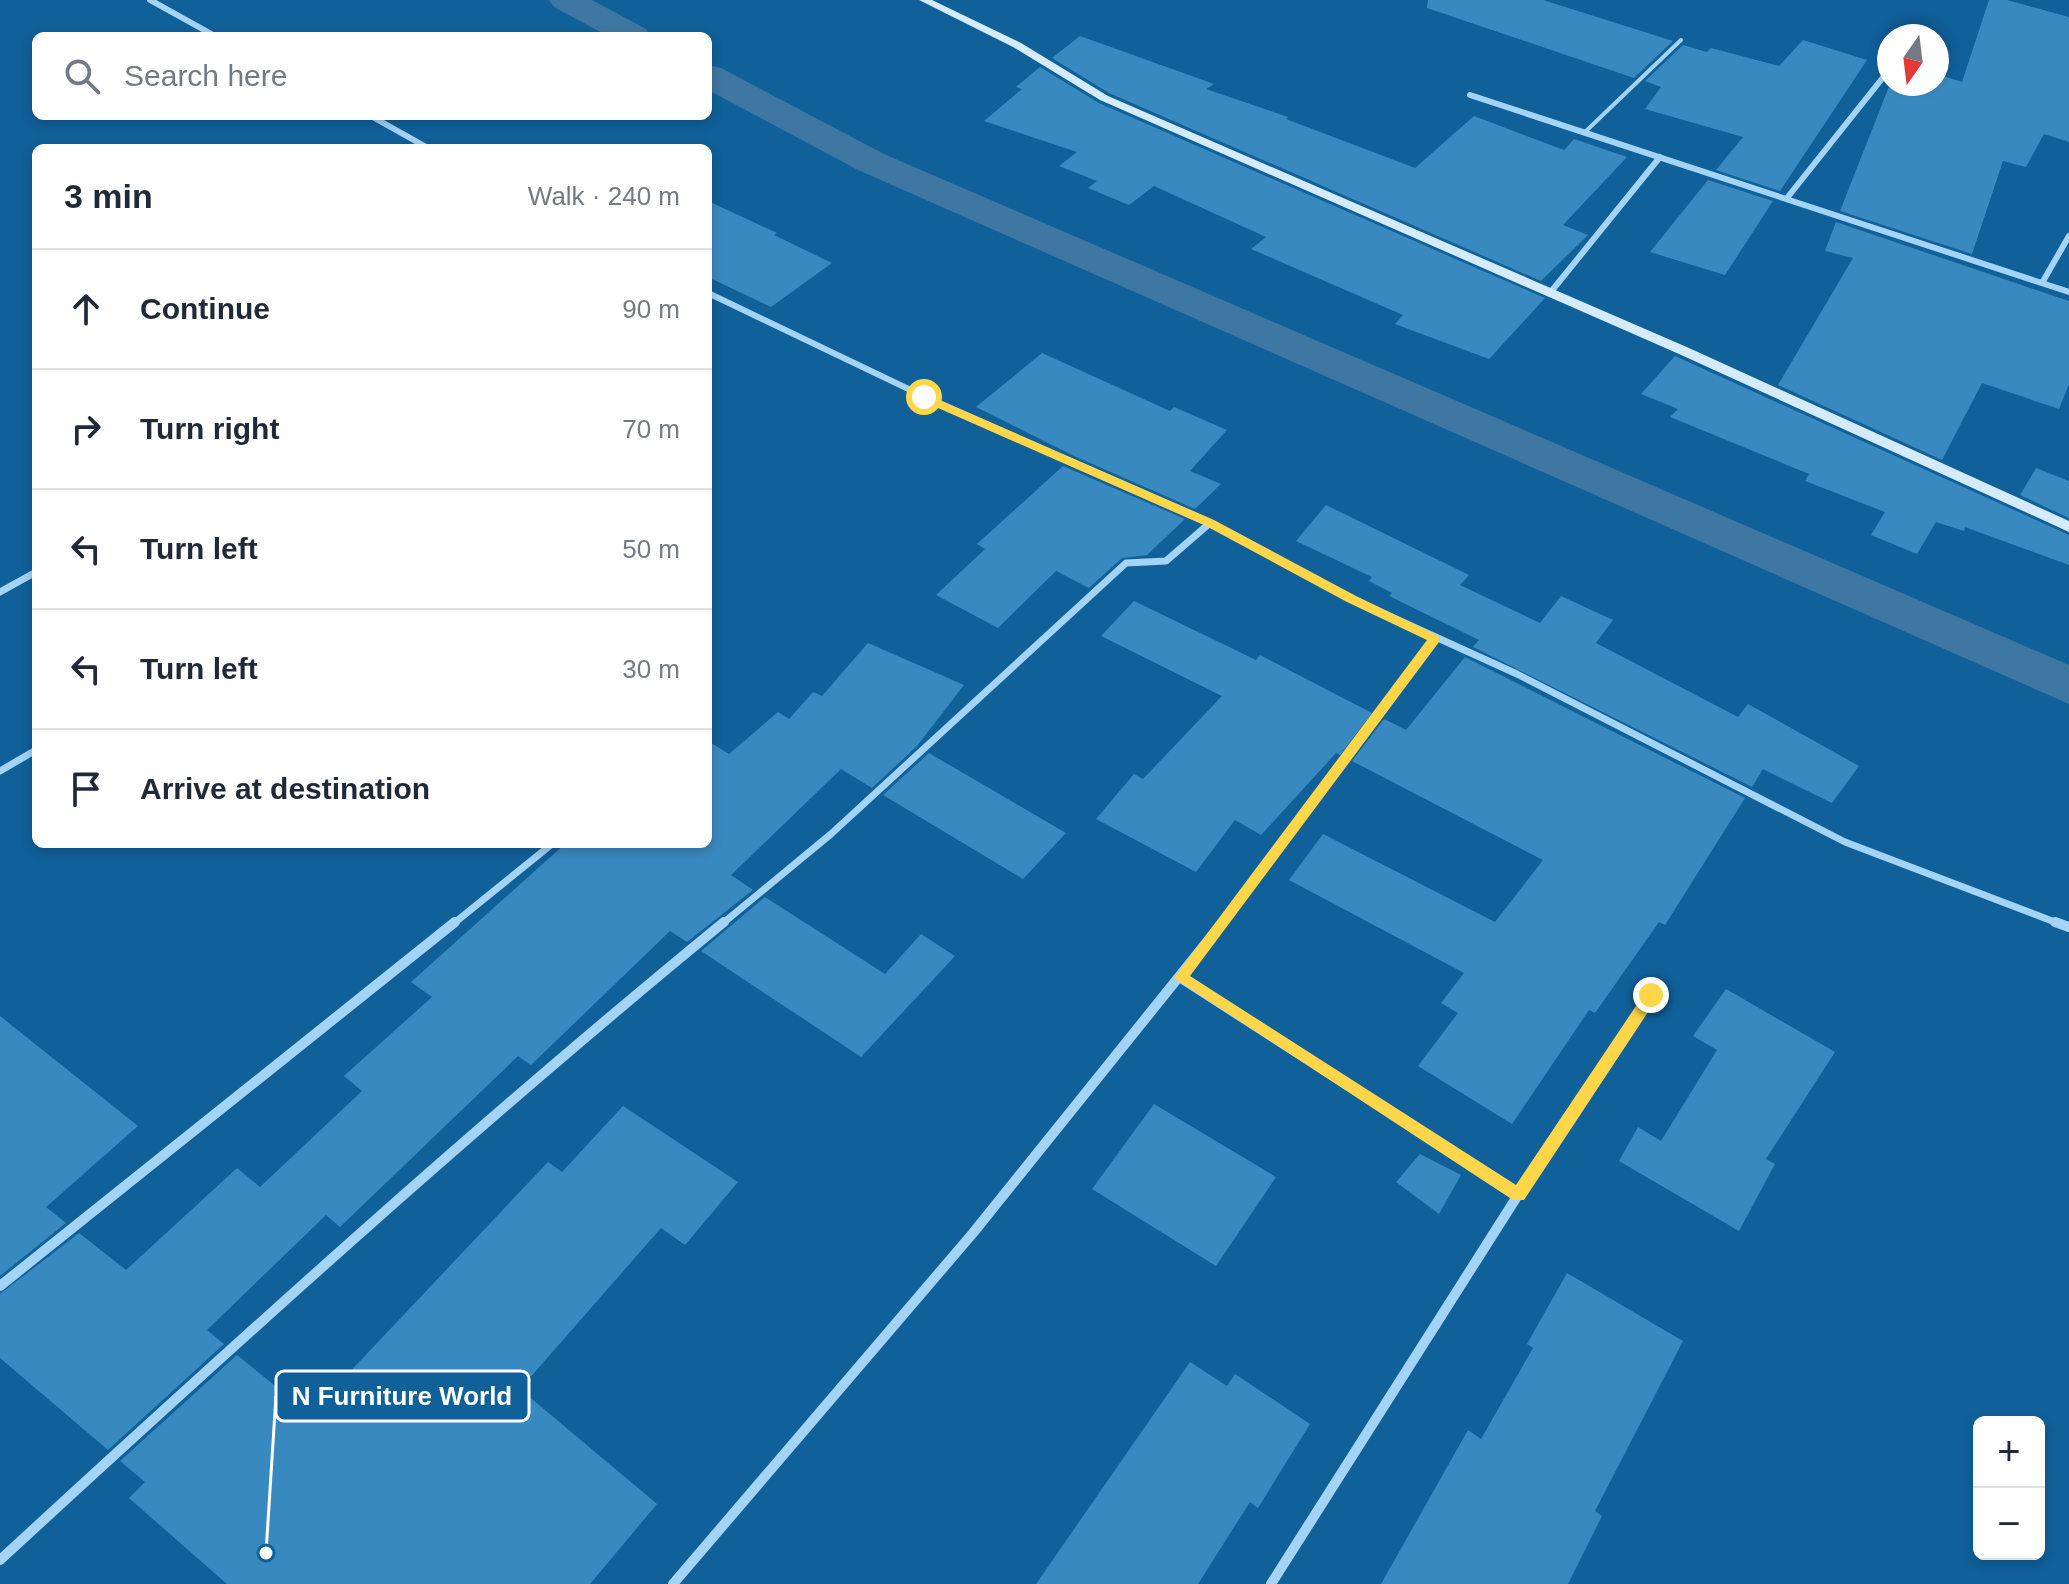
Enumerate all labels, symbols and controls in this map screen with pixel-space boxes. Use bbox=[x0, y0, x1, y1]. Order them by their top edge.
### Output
north arrow bbox=[1877, 24, 1949, 96]
search box bbox=[32, 32, 712, 120]
icon: search bbox=[60, 54, 104, 98]
text: Search here bbox=[124, 59, 287, 92]
text: 3 min bbox=[64, 177, 153, 215]
text: Walk · 240 m bbox=[528, 181, 680, 211]
icon: ahead bbox=[64, 287, 108, 331]
text: Continue bbox=[140, 292, 270, 325]
text: 90 m bbox=[622, 294, 680, 324]
route start bbox=[906, 379, 942, 415]
icon: right bbox=[64, 407, 108, 451]
text: Turn right bbox=[140, 412, 279, 445]
text: 70 m bbox=[622, 414, 680, 444]
icon: left bbox=[64, 527, 108, 571]
text: Turn left bbox=[140, 532, 258, 565]
text: 50 m bbox=[622, 534, 680, 564]
icon: left bbox=[64, 647, 108, 691]
text: Turn left bbox=[140, 652, 258, 685]
text: 30 m bbox=[622, 654, 680, 684]
icon: arrive bbox=[64, 767, 108, 811]
text: Arrive at destination bbox=[140, 772, 430, 805]
route end bbox=[1633, 977, 1669, 1013]
callout: N Furniture World bbox=[276, 1371, 529, 1421]
text: N Furniture World bbox=[292, 1381, 512, 1411]
map controls bbox=[1973, 1416, 2045, 1560]
button: + bbox=[1973, 1416, 2045, 1488]
button: − bbox=[1973, 1488, 2045, 1560]

